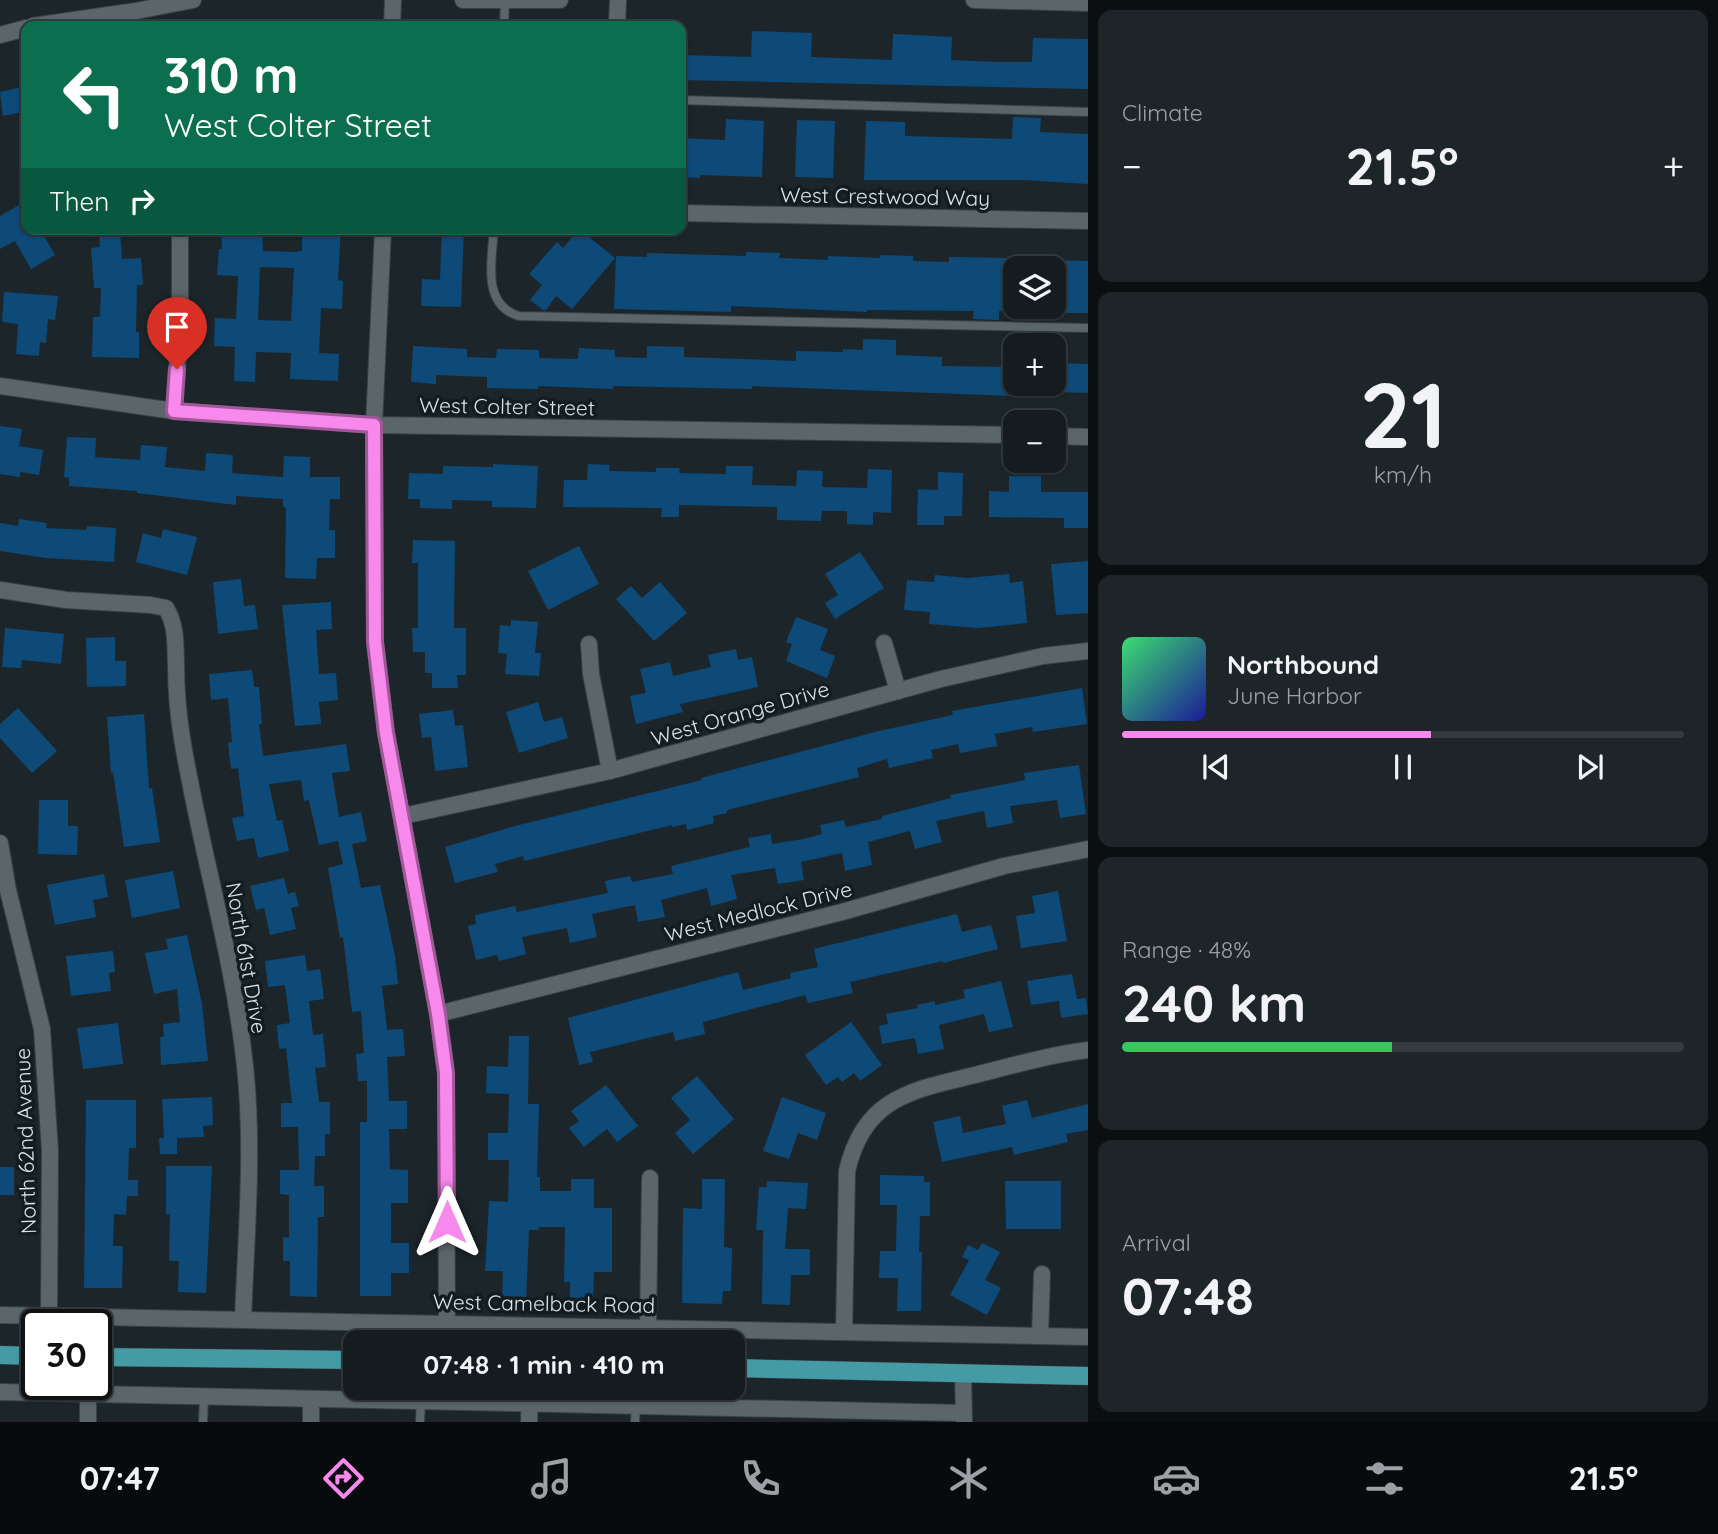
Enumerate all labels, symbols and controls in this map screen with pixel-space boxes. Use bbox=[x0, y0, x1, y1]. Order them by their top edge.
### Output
text: 310 m bbox=[164, 44, 298, 105]
icon: left bbox=[49, 49, 140, 140]
text: Climate bbox=[1122, 98, 1203, 127]
text: West Colter Street bbox=[164, 105, 432, 145]
text: 21.5° bbox=[1346, 133, 1459, 198]
text: − bbox=[1122, 142, 1142, 190]
text: + bbox=[1663, 142, 1684, 190]
street label: West Crestwood Way bbox=[780, 181, 990, 211]
icon: right bbox=[123, 182, 161, 220]
text: Then bbox=[49, 185, 109, 218]
map controls bbox=[1003, 256, 1066, 473]
button: layers bbox=[1003, 256, 1066, 319]
pin bbox=[147, 297, 207, 369]
icon: arrive bbox=[158, 308, 196, 346]
button: + bbox=[1003, 333, 1066, 396]
text: 21 bbox=[1359, 357, 1447, 471]
street label: West Colter Street bbox=[419, 391, 595, 421]
button: − bbox=[1003, 410, 1066, 473]
text: km/h bbox=[1374, 460, 1432, 489]
text: Northbound bbox=[1227, 648, 1379, 681]
street label: West Orange Drive bbox=[648, 675, 832, 751]
text: June Harbor bbox=[1227, 681, 1362, 710]
icon: previous bbox=[1197, 748, 1235, 786]
icon: pause bbox=[1384, 748, 1422, 786]
icon: next bbox=[1571, 748, 1609, 786]
street label: West Medlock Drive bbox=[662, 875, 854, 947]
street label: North 61st Drive bbox=[221, 880, 273, 1036]
text: Range · 48% bbox=[1122, 935, 1251, 964]
text: 240 km bbox=[1122, 970, 1306, 1035]
street label: North 62nd Avenue bbox=[9, 1048, 41, 1234]
position arrow bbox=[410, 1185, 484, 1259]
text: Arrival bbox=[1122, 1228, 1191, 1257]
text: 07:48 bbox=[1122, 1263, 1254, 1328]
street label: West Camelback Road bbox=[433, 1288, 655, 1318]
speed limit sign: 30 bbox=[21, 1309, 112, 1400]
text: 07:48 · 1 min · 410 m bbox=[423, 1348, 665, 1381]
icon: directions bbox=[319, 1454, 368, 1503]
icon: music bbox=[527, 1454, 576, 1503]
icon: phone bbox=[736, 1454, 785, 1503]
icon: climate bbox=[944, 1454, 993, 1503]
icon: car bbox=[1152, 1454, 1201, 1503]
icon: filters bbox=[1360, 1454, 1409, 1503]
text: 07:47 bbox=[80, 1458, 160, 1498]
text: 21.5° bbox=[1569, 1458, 1638, 1498]

